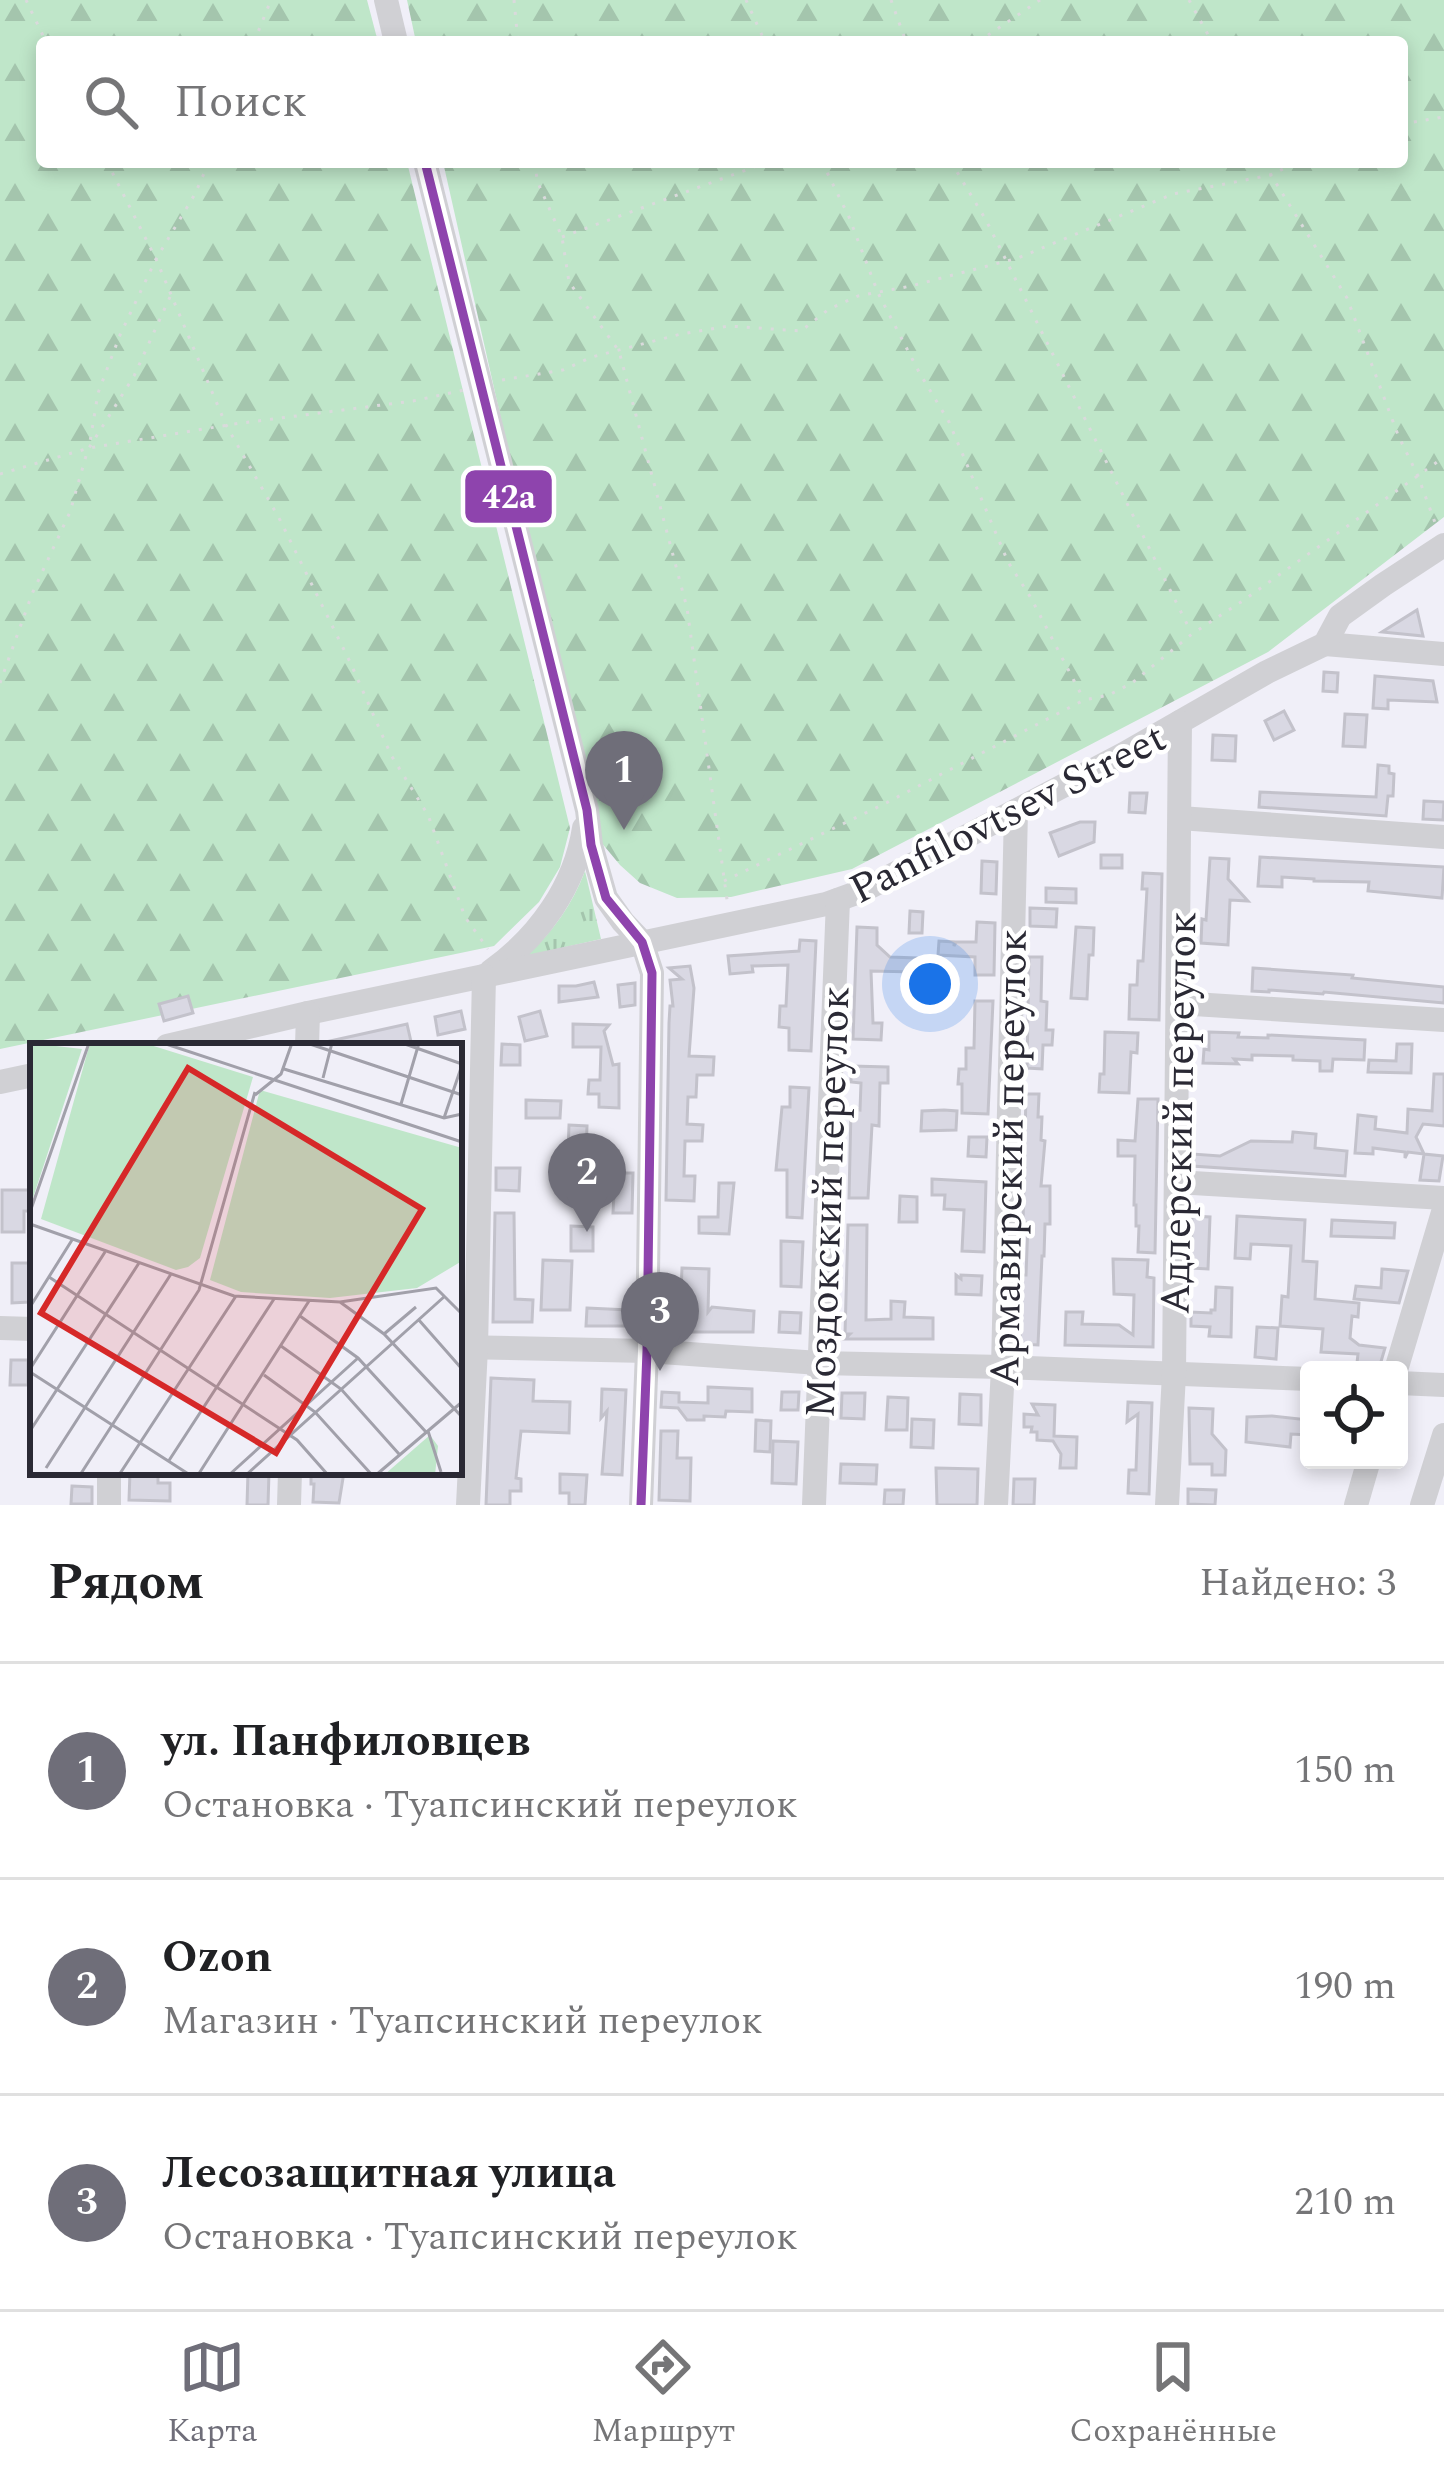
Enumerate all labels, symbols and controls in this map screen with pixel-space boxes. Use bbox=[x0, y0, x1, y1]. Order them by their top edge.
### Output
search box bbox=[36, 36, 1408, 168]
text: Поиск bbox=[174, 68, 307, 137]
icon: search bbox=[78, 69, 144, 135]
line badge: 42a bbox=[463, 468, 554, 525]
text: 42a bbox=[482, 473, 536, 523]
street label: Panfilovtsev Street bbox=[839, 707, 1177, 921]
pin: 1 bbox=[585, 731, 663, 830]
street label: Адлерский переулок bbox=[1144, 911, 1215, 1315]
street label: Армавирский переулок bbox=[974, 929, 1045, 1388]
your location bbox=[900, 954, 960, 1014]
street label: Моздокский переулок bbox=[789, 985, 868, 1419]
inset map bbox=[30, 1043, 462, 1475]
pin: 2 bbox=[548, 1133, 626, 1232]
pin: 3 bbox=[621, 1272, 699, 1371]
map controls bbox=[1300, 1361, 1408, 1469]
button: locate bbox=[1300, 1361, 1408, 1469]
text: Рядом bbox=[48, 1544, 204, 1622]
text: Найдено: 3 bbox=[1199, 1554, 1396, 1613]
text: ул. Панфиловцев bbox=[162, 1707, 530, 1776]
text: 1 bbox=[76, 1741, 98, 1800]
text: 150 m bbox=[1294, 1741, 1396, 1800]
text: Остановка · Туапсинский переулок bbox=[162, 1776, 798, 1835]
text: Ozon bbox=[162, 1923, 272, 1992]
text: 2 bbox=[76, 1957, 98, 2016]
text: 190 m bbox=[1294, 1957, 1396, 2016]
text: Магазин · Туапсинский переулок bbox=[162, 1992, 763, 2051]
text: Лесозащитная улица bbox=[162, 2139, 616, 2208]
text: 3 bbox=[76, 2173, 98, 2232]
text: 210 m bbox=[1294, 2173, 1396, 2232]
text: Остановка · Туапсинский переулок bbox=[162, 2208, 798, 2267]
tab: Карта bbox=[167, 2334, 257, 2456]
tab: Маршрут bbox=[591, 2334, 735, 2456]
tab: Сохранённые bbox=[1069, 2334, 1277, 2456]

